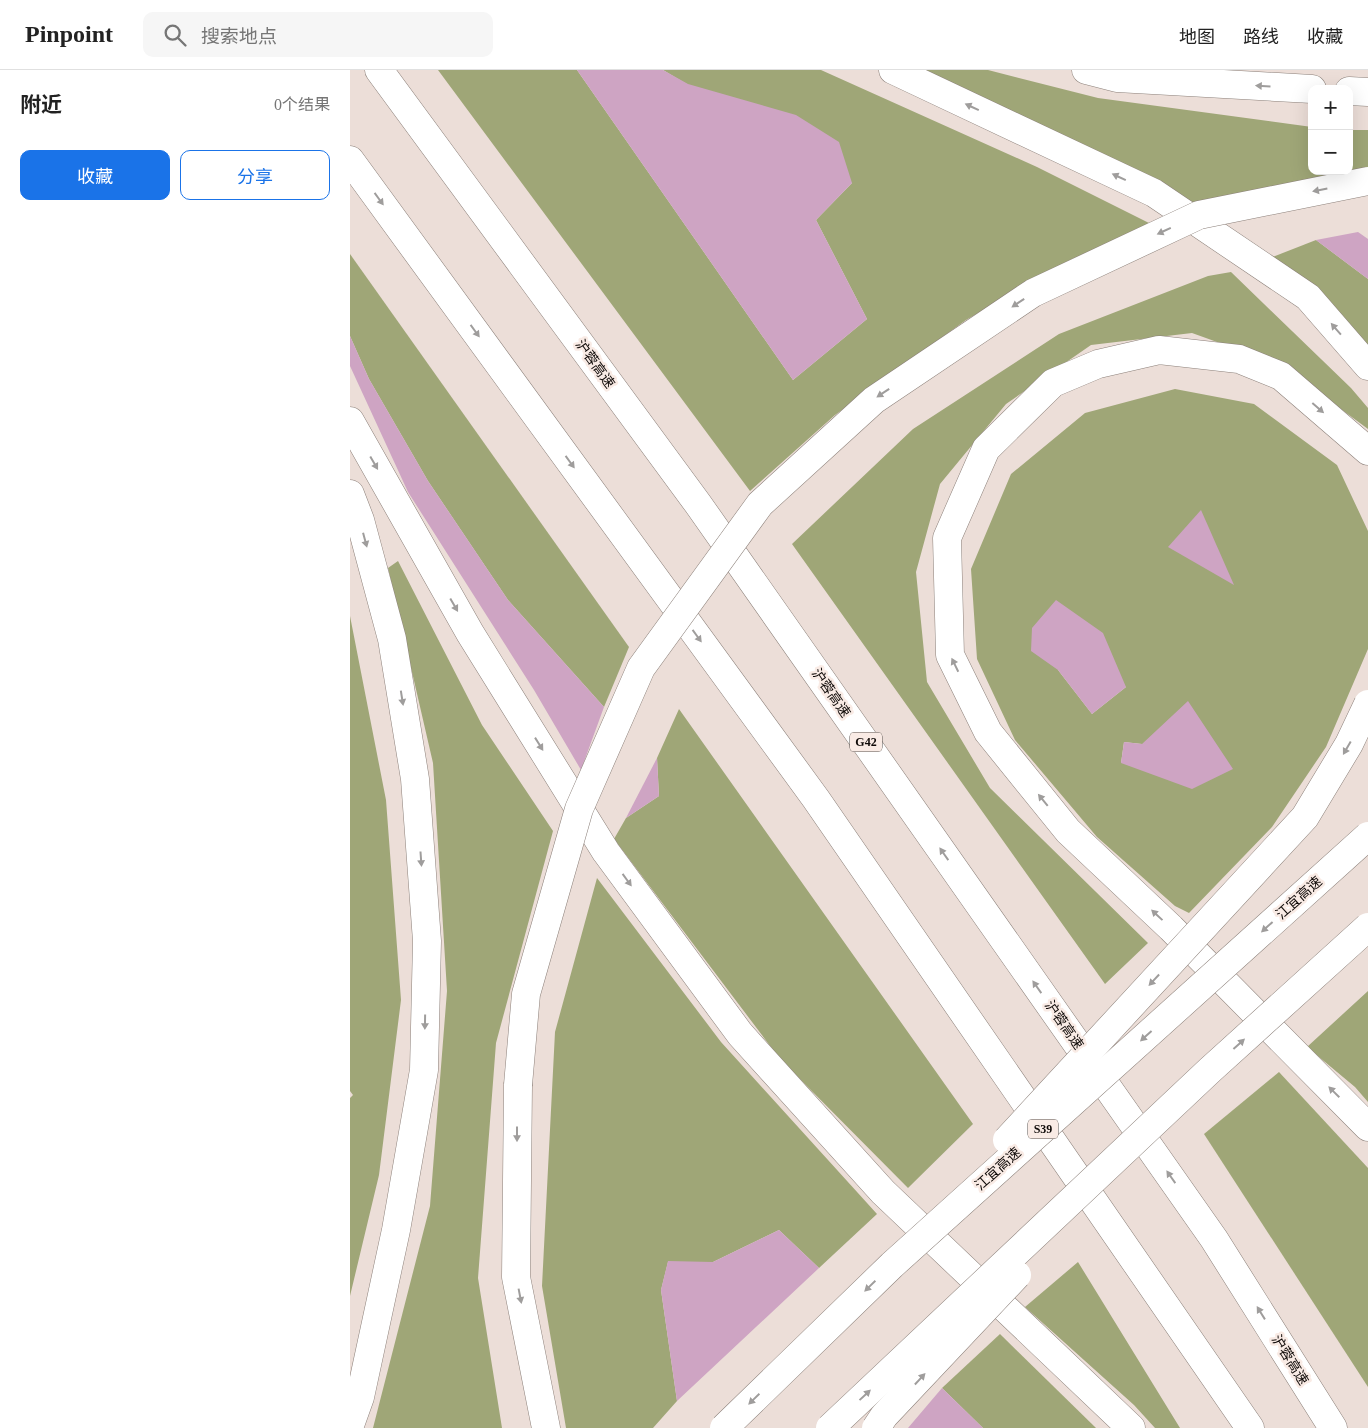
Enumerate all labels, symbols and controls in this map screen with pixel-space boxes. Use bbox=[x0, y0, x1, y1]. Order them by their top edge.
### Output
search box bbox=[143, 12, 493, 57]
text: Pinpoint bbox=[25, 21, 113, 47]
icon: search bbox=[161, 21, 189, 49]
text: 搜索地点 bbox=[201, 26, 277, 47]
text: 地图 bbox=[1179, 27, 1215, 47]
text: 路线 bbox=[1243, 27, 1279, 47]
text: 收藏 bbox=[1307, 27, 1343, 47]
one-way arrow bbox=[1255, 82, 1271, 90]
map controls bbox=[1308, 85, 1353, 175]
button: + bbox=[1308, 85, 1353, 130]
text: 附近 bbox=[20, 93, 62, 117]
text: 0个结果 bbox=[274, 96, 330, 113]
one-way arrow bbox=[964, 103, 979, 111]
button: − bbox=[1308, 130, 1353, 175]
button: 收藏 bbox=[20, 150, 170, 200]
button: 分享 bbox=[180, 150, 330, 200]
one-way arrow bbox=[1111, 172, 1126, 181]
one-way arrow bbox=[1312, 187, 1328, 195]
one-way arrow bbox=[374, 193, 384, 206]
one-way arrow bbox=[1157, 227, 1171, 235]
one-way arrow bbox=[1011, 298, 1025, 308]
one-way arrow bbox=[470, 324, 480, 338]
one-way arrow bbox=[1330, 324, 1342, 336]
street label: 沪蓉高速 bbox=[572, 337, 618, 391]
one-way arrow bbox=[877, 388, 890, 398]
one-way arrow bbox=[1312, 402, 1324, 413]
one-way arrow bbox=[565, 455, 576, 468]
one-way arrow bbox=[370, 456, 378, 471]
one-way arrow bbox=[361, 532, 369, 548]
one-way arrow bbox=[450, 598, 459, 611]
one-way arrow bbox=[692, 629, 702, 643]
one-way arrow bbox=[951, 658, 959, 672]
street label: 沪蓉高速 bbox=[809, 666, 853, 720]
one-way arrow bbox=[398, 691, 406, 707]
road number: G42 bbox=[850, 732, 882, 752]
one-way arrow bbox=[534, 737, 543, 750]
one-way arrow bbox=[1342, 741, 1351, 755]
one-way arrow bbox=[1037, 794, 1048, 807]
one-way arrow bbox=[939, 847, 949, 861]
one-way arrow bbox=[417, 852, 425, 868]
one-way arrow bbox=[622, 873, 632, 887]
street label: 江宜高速 bbox=[1273, 874, 1325, 922]
one-way arrow bbox=[1151, 909, 1163, 921]
one-way arrow bbox=[1261, 921, 1273, 933]
one-way arrow bbox=[1149, 974, 1160, 987]
one-way arrow bbox=[1032, 980, 1042, 994]
street label: 沪蓉高速 bbox=[1042, 998, 1086, 1052]
one-way arrow bbox=[421, 1014, 429, 1030]
one-way arrow bbox=[1140, 1030, 1152, 1042]
one-way arrow bbox=[1232, 1038, 1244, 1050]
one-way arrow bbox=[1328, 1086, 1340, 1098]
road number: S39 bbox=[1028, 1120, 1058, 1138]
one-way arrow bbox=[513, 1126, 521, 1142]
street label: 江宜高速 bbox=[972, 1145, 1024, 1193]
one-way arrow bbox=[1166, 1171, 1176, 1184]
one-way arrow bbox=[864, 1280, 876, 1292]
one-way arrow bbox=[516, 1288, 524, 1303]
one-way arrow bbox=[1256, 1306, 1265, 1319]
street label: 沪蓉高速 bbox=[1269, 1332, 1311, 1388]
one-way arrow bbox=[914, 1373, 926, 1385]
one-way arrow bbox=[859, 1389, 871, 1401]
one-way arrow bbox=[748, 1393, 760, 1405]

